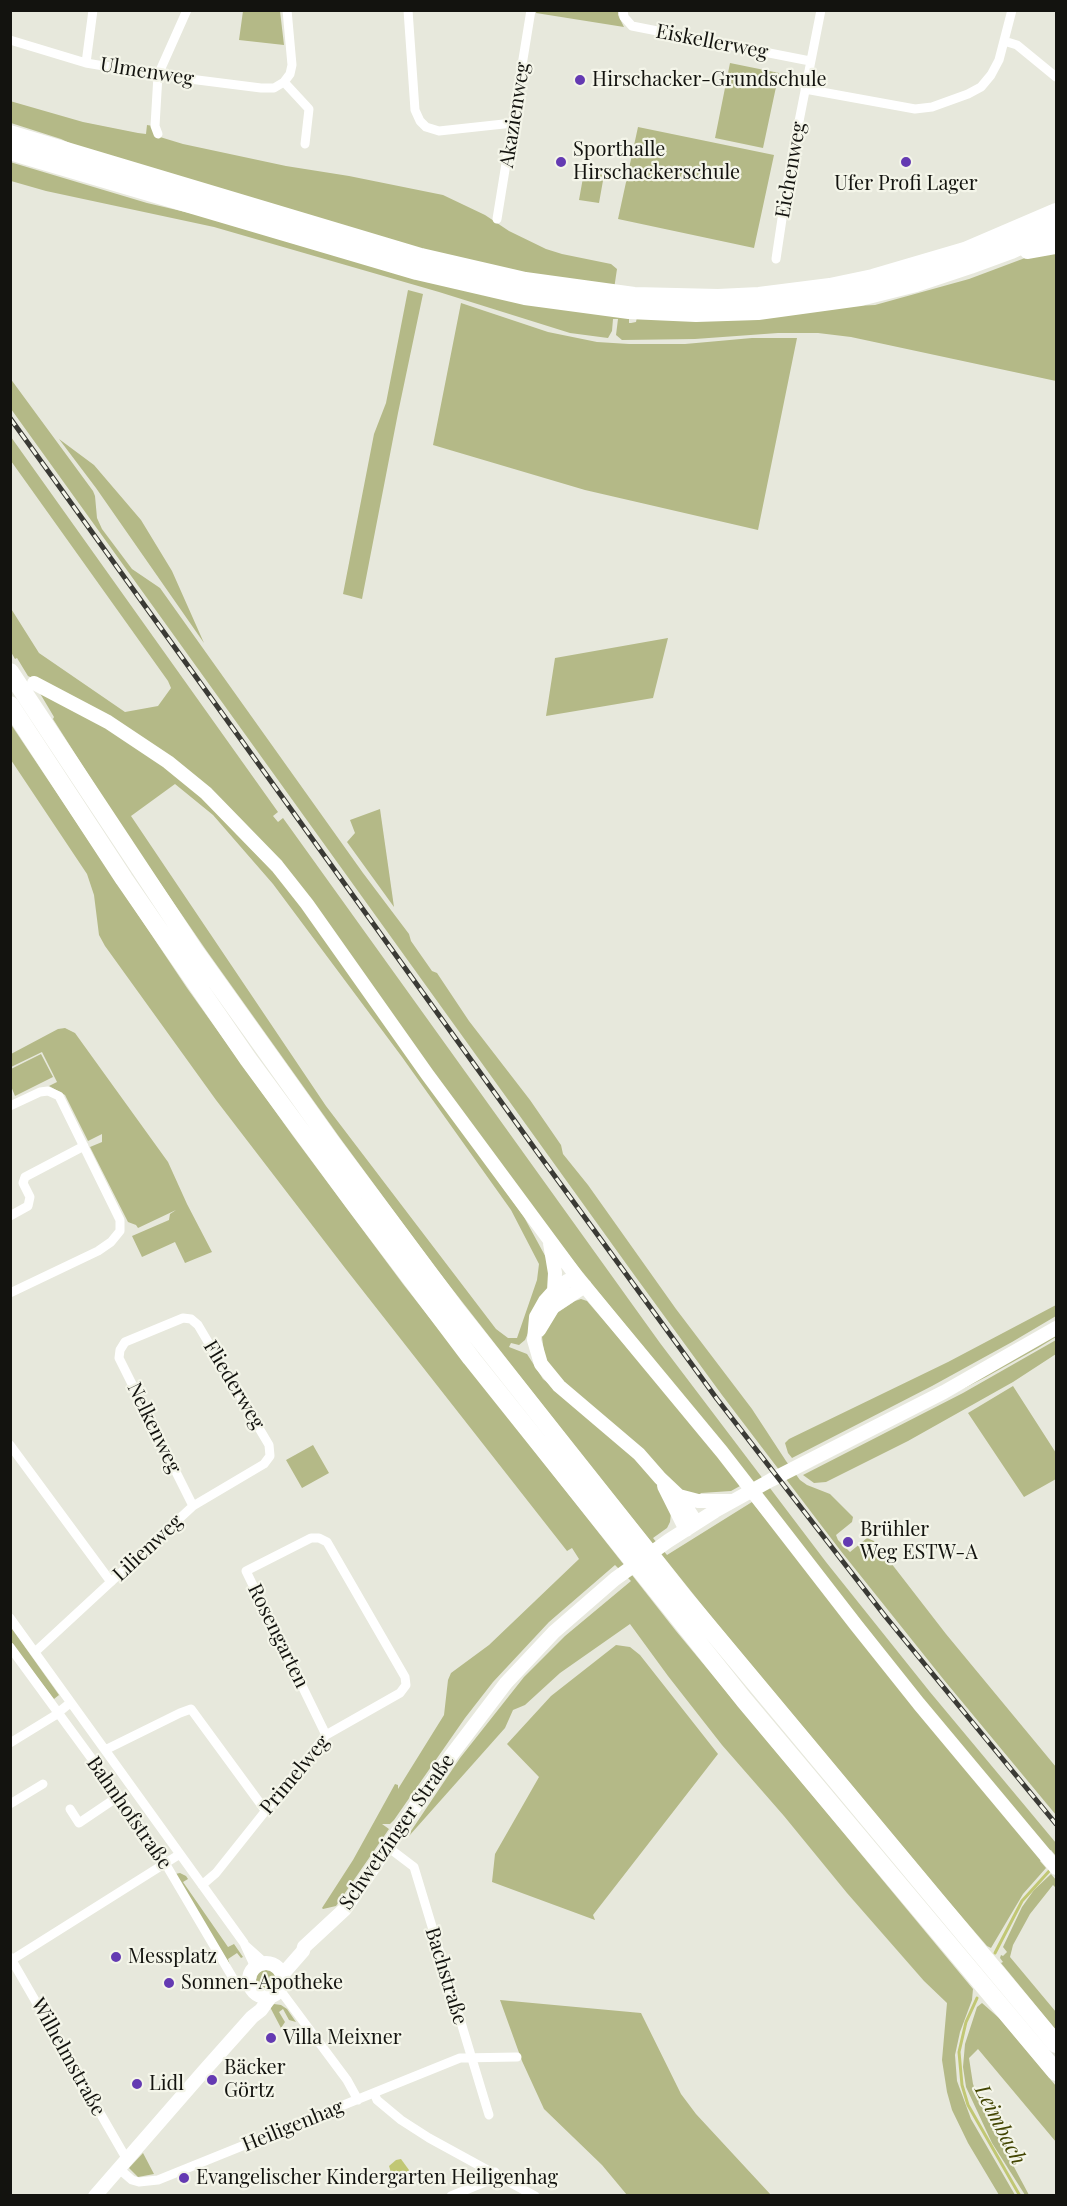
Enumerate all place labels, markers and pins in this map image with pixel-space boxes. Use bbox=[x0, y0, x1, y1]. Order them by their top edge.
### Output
place label: Hirschacker-Grundschule bbox=[592, 68, 827, 92]
marker: Hirschacker-Grundschule bbox=[573, 73, 587, 87]
place label: Sporthalle Hirschackerschule bbox=[573, 138, 740, 185]
marker: Sporthalle Hirschackerschule bbox=[554, 155, 568, 169]
marker: Ufer Profi Lager bbox=[899, 155, 913, 169]
place label: Ufer Profi Lager bbox=[834, 172, 978, 196]
place label: Brühler Weg ESTW-A bbox=[860, 1518, 978, 1565]
marker: Brühler Weg ESTW-A bbox=[841, 1535, 855, 1549]
place label: Messplatz bbox=[128, 1945, 217, 1969]
marker: Messplatz bbox=[109, 1950, 123, 1964]
place label: Sonnen-Apotheke bbox=[181, 1971, 343, 1995]
marker: Sonnen-Apotheke bbox=[162, 1976, 176, 1990]
place label: Villa Meixner bbox=[283, 2026, 402, 2050]
marker: Villa Meixner bbox=[264, 2031, 278, 2045]
place label: Bäcker Görtz bbox=[224, 2056, 286, 2103]
place label: Lidl bbox=[149, 2072, 184, 2096]
marker: Bäcker Görtz bbox=[205, 2073, 219, 2087]
marker: Lidl bbox=[130, 2077, 144, 2091]
place label: Evangelischer Kindergarten Heiligenhag bbox=[196, 2166, 558, 2190]
marker: Evangelischer Kindergarten Heiligenhag bbox=[177, 2171, 191, 2185]

